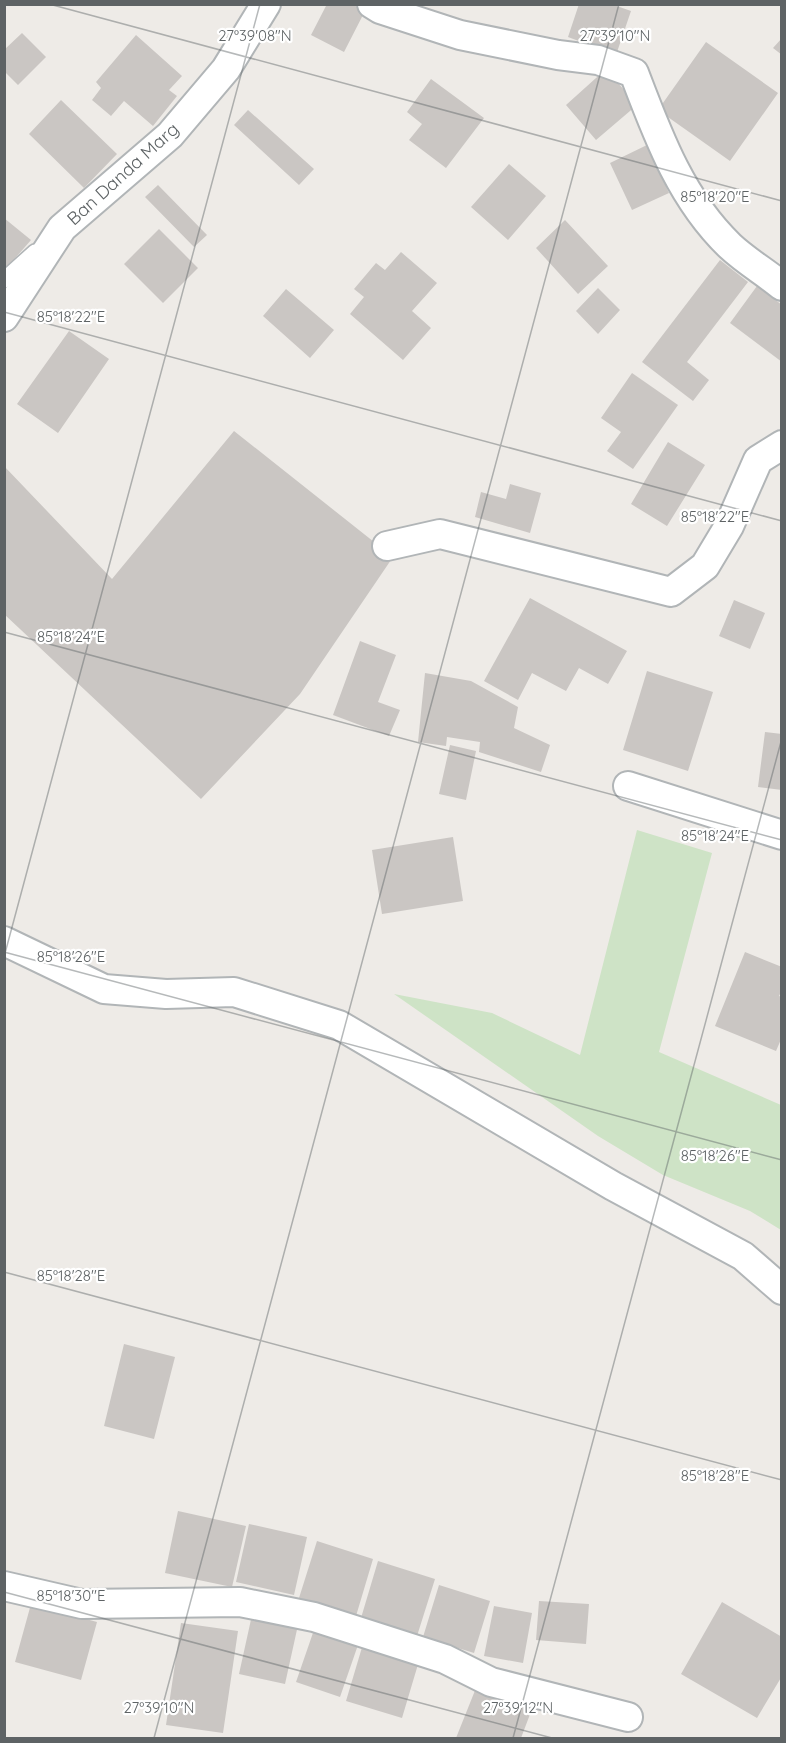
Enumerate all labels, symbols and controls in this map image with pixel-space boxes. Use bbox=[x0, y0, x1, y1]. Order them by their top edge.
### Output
text: 27°39'08"N bbox=[218, 26, 292, 45]
text: 27°39'10"N bbox=[580, 26, 650, 45]
street label: Ban Danda Marg bbox=[62, 117, 183, 230]
text: 85°18'20"E bbox=[680, 187, 750, 206]
text: 85°18'22"E bbox=[37, 307, 105, 326]
text: 85°18'22"E bbox=[681, 507, 749, 526]
text: 85°18'24"E bbox=[37, 627, 105, 646]
text: 85°18'24"E bbox=[681, 826, 749, 845]
text: 85°18'26"E bbox=[37, 947, 105, 966]
text: 85°18'26"E bbox=[681, 1146, 749, 1165]
text: 85°18'28"E bbox=[37, 1266, 105, 1285]
text: 85°18'28"E bbox=[681, 1466, 749, 1485]
text: 85°18'30"E bbox=[37, 1586, 105, 1605]
text: 27°39'10"N bbox=[124, 1698, 194, 1717]
text: 27°39'12"N bbox=[483, 1698, 553, 1717]

